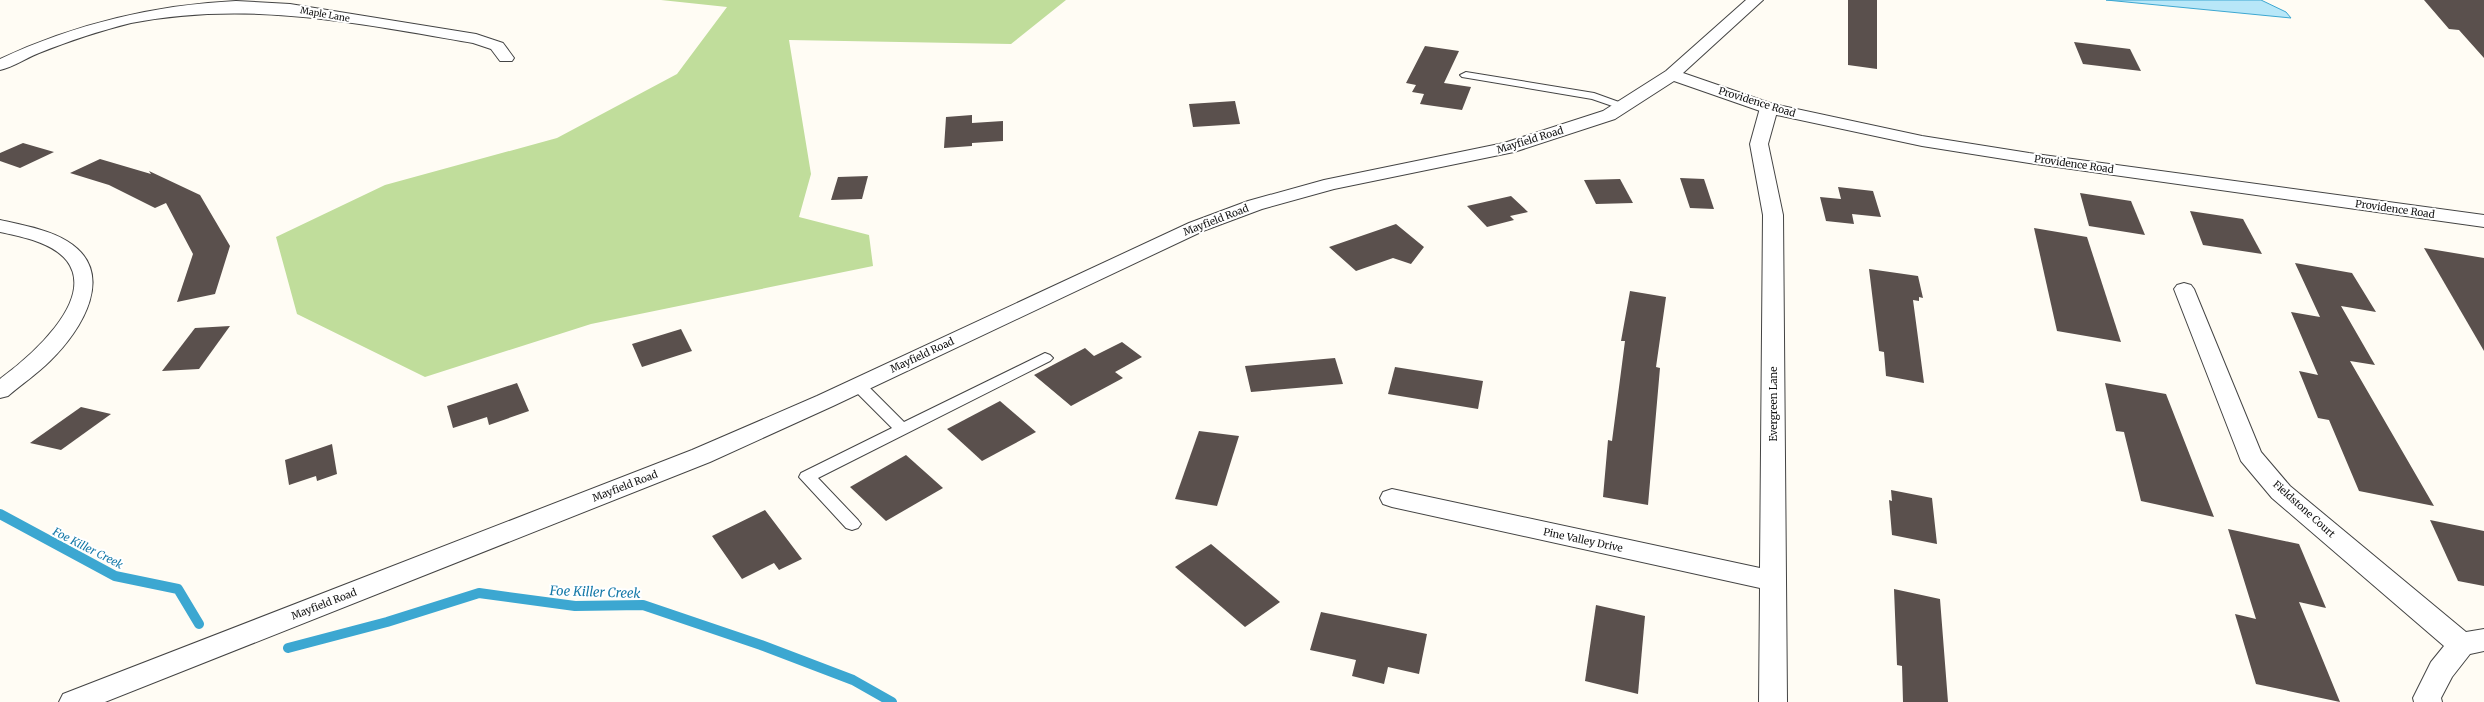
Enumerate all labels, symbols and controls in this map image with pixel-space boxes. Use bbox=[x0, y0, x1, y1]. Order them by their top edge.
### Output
street label: Maple Lane bbox=[299, 4, 351, 24]
street label: Providence Road bbox=[1717, 84, 1797, 120]
street label: Mayfield Road bbox=[1495, 124, 1565, 156]
street label: Providence Road bbox=[2033, 152, 2115, 176]
street label: Providence Road bbox=[2354, 197, 2436, 221]
street label: Mayfield Road bbox=[1181, 202, 1251, 238]
street label: Mayfield Road bbox=[888, 335, 956, 375]
street label: Evergreen Lane bbox=[1767, 367, 1780, 441]
street label: Mayfield Road bbox=[590, 468, 660, 504]
street label: Fieldstone Court bbox=[2270, 478, 2338, 540]
water label: Foe Killer Creek bbox=[50, 524, 125, 572]
street label: Pine Valley Drive bbox=[1542, 525, 1624, 555]
water label: Foe Killer Creek bbox=[548, 582, 641, 602]
street label: Mayfield Road bbox=[289, 586, 359, 622]

